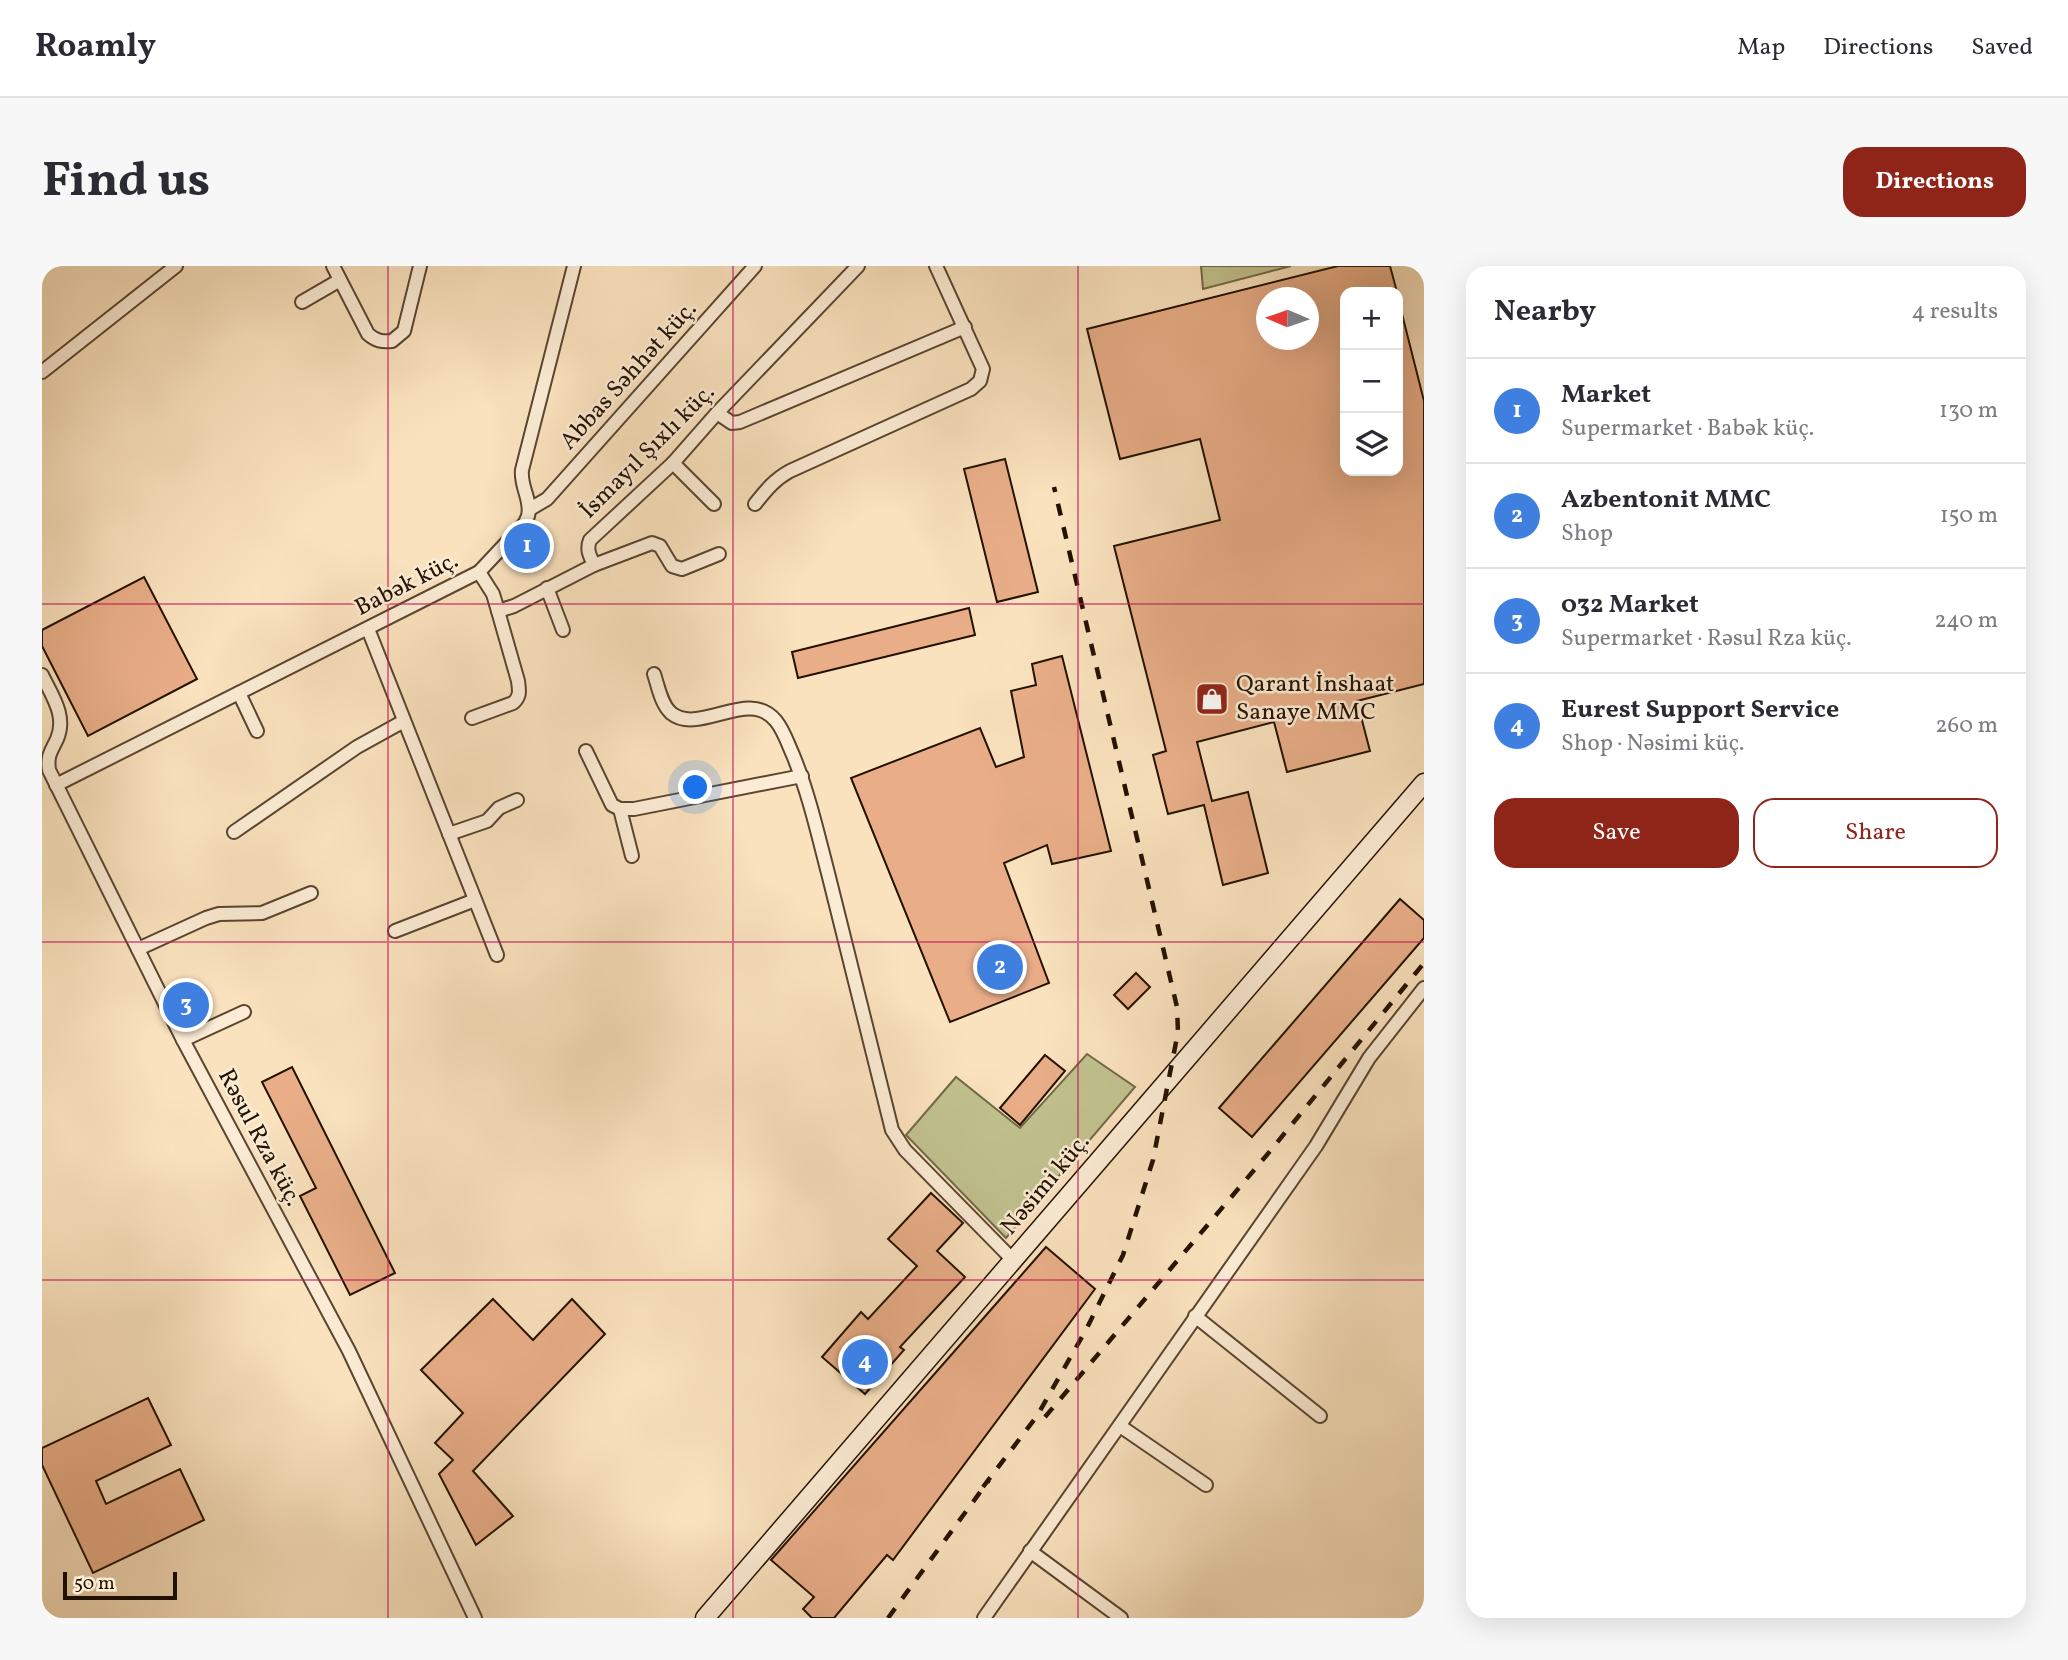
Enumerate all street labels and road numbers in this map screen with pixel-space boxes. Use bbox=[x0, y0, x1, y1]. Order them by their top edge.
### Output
street label: Abbas Səhhət küç. bbox=[553, 294, 705, 458]
street label: İsmayıl Şıxlı küç. bbox=[573, 377, 723, 527]
street label: Babək küç. bbox=[349, 544, 465, 626]
street label: Rəsul Rza küç. bbox=[208, 1063, 310, 1213]
street label: Nəsimi küç. bbox=[993, 1127, 1099, 1243]

